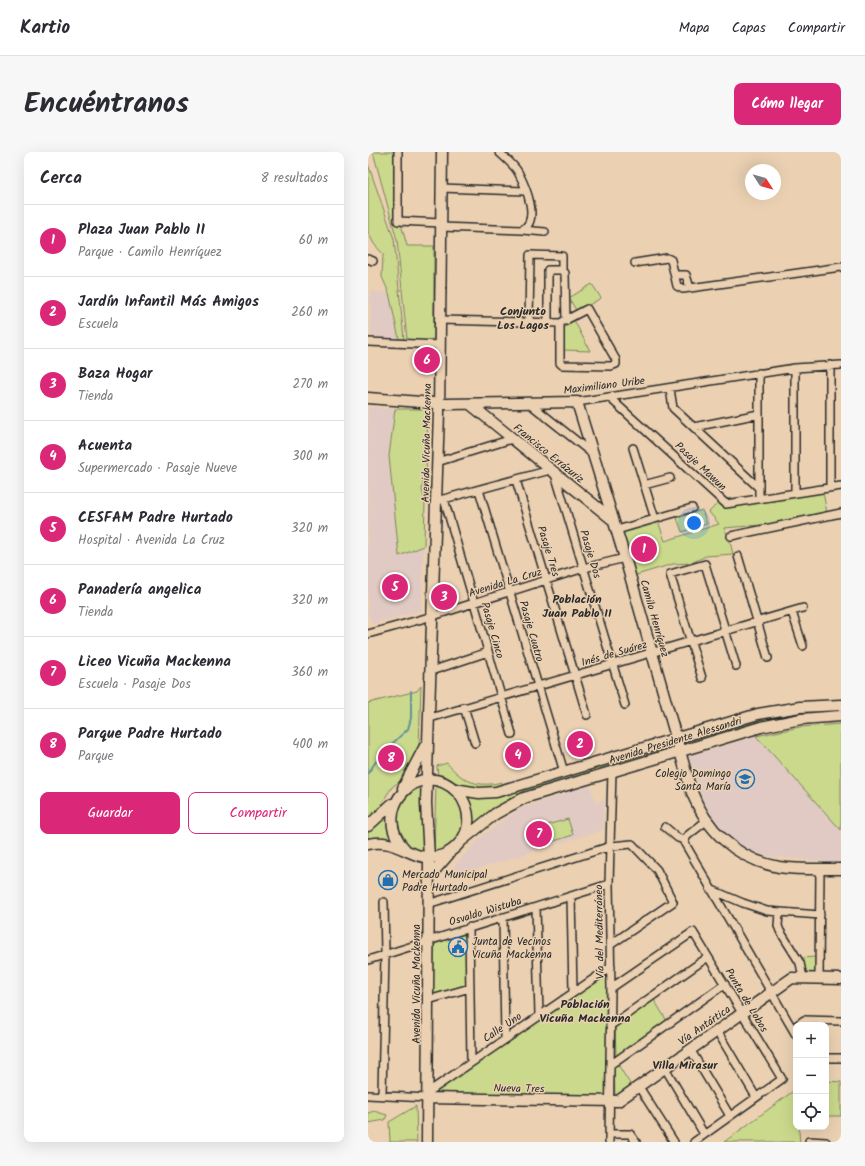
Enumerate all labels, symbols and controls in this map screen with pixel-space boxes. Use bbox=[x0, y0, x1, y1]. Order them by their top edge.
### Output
text: Kartio bbox=[20, 13, 70, 43]
text: Mapa bbox=[679, 17, 710, 39]
text: Capas bbox=[732, 17, 766, 39]
text: Compartir bbox=[788, 17, 845, 39]
text: Encuéntranos bbox=[24, 82, 189, 127]
button: Cómo llegar bbox=[734, 83, 841, 125]
north arrow bbox=[745, 164, 781, 200]
text: Cerca bbox=[40, 165, 82, 192]
text: 8 resultados bbox=[261, 168, 328, 189]
text: Plaza Juan Pablo II bbox=[78, 218, 205, 242]
text: 1 bbox=[51, 230, 55, 251]
text: 60 m bbox=[299, 230, 328, 251]
text: Parque · Camilo Henríquez bbox=[78, 242, 222, 263]
text: Jardín Infantil Más Amigos bbox=[78, 290, 259, 314]
text: 2 bbox=[49, 302, 57, 323]
text: 260 m bbox=[291, 302, 328, 323]
district label: Conjunto Los Lagos bbox=[497, 302, 549, 335]
text: Escuela bbox=[78, 314, 118, 335]
pin: 6 bbox=[414, 345, 440, 375]
text: Baza Hogar bbox=[78, 362, 153, 386]
street label: Maximiliano Uribe bbox=[562, 372, 646, 400]
text: 3 bbox=[49, 374, 57, 395]
text: 270 m bbox=[292, 374, 328, 395]
street label: Avenida Vicuña Mackenna bbox=[417, 383, 437, 503]
text: Tienda bbox=[78, 386, 113, 407]
street label: Francisco Errázuriz bbox=[509, 419, 588, 488]
text: Acuenta bbox=[78, 434, 132, 458]
street label: Pasaje Mawun bbox=[670, 438, 731, 496]
text: 4 bbox=[49, 446, 57, 467]
text: 300 m bbox=[292, 446, 328, 467]
text: Supermercado · Pasaje Nueve bbox=[78, 458, 237, 479]
text: CESFAM Padre Hurtado bbox=[78, 506, 233, 530]
your location bbox=[684, 513, 704, 533]
text: 5 bbox=[50, 518, 56, 539]
text: 320 m bbox=[291, 518, 328, 539]
street label: Pasaje Tres bbox=[532, 524, 564, 579]
street label: Pasaje Dos bbox=[574, 528, 606, 581]
text: Hospital · Avenida La Cruz bbox=[78, 530, 225, 551]
pin: 1 bbox=[631, 534, 657, 564]
street label: Avenida La Cruz bbox=[466, 563, 544, 603]
pin: 5 bbox=[382, 572, 408, 602]
street label: Camilo Henríquez bbox=[634, 577, 674, 659]
text: Panadería angelica bbox=[78, 578, 201, 602]
pin: 3 bbox=[431, 582, 457, 612]
text: 6 bbox=[49, 590, 57, 611]
text: 320 m bbox=[291, 590, 328, 611]
district label: Población Juan Pablo II bbox=[542, 590, 612, 623]
street label: Pasaje Cuatro bbox=[514, 598, 548, 664]
street label: Pasaje Cinco bbox=[475, 600, 509, 661]
text: Tienda bbox=[78, 602, 113, 623]
street label: Inés de Suárez bbox=[579, 636, 649, 672]
text: Liceo Vicuña Mackenna bbox=[78, 650, 231, 674]
text: 7 bbox=[50, 662, 56, 683]
text: 360 m bbox=[291, 662, 328, 683]
text: Escuela · Pasaje Dos bbox=[78, 674, 191, 695]
street label: Avenida Presidente Alessandri bbox=[607, 712, 744, 770]
text: Parque Padre Hurtado bbox=[78, 722, 222, 746]
pin: 2 bbox=[567, 729, 593, 759]
text: 8 bbox=[49, 734, 57, 755]
text: 400 m bbox=[292, 734, 328, 755]
pin: 4 bbox=[505, 740, 531, 770]
pin: 8 bbox=[378, 743, 404, 773]
text: Parque bbox=[78, 746, 114, 767]
place label: Colegio Domingo Santa María bbox=[655, 765, 731, 796]
school or university icon: Colegio Domingo Santa María bbox=[734, 768, 756, 790]
button: Guardar bbox=[40, 792, 180, 834]
button: Compartir bbox=[188, 792, 328, 834]
pin: 7 bbox=[526, 819, 552, 849]
place label: Mercado Municipal Padre Hurtado bbox=[402, 866, 488, 897]
shop icon: Mercado Municipal Padre Hurtado bbox=[377, 869, 399, 891]
street label: Vía del Mediterráneo bbox=[590, 884, 610, 980]
street label: Osvaldo Wistuba bbox=[447, 892, 524, 932]
street label: Avenida Vicuña Mackenna bbox=[408, 924, 426, 1044]
place label: Junta de Vecinos Vicuña Mackenna bbox=[472, 933, 552, 964]
public building icon: Junta de Vecinos Vicuña Mackenna bbox=[447, 936, 469, 958]
street label: Punta de Lobos bbox=[720, 965, 773, 1036]
district label: Población Vicuña Mackenna bbox=[540, 995, 630, 1028]
street label: Vía Antártica bbox=[675, 1001, 735, 1051]
street label: Calle Uno bbox=[479, 1008, 526, 1048]
map controls bbox=[793, 1022, 829, 1130]
button: + bbox=[793, 1022, 829, 1058]
district label: Villa Mirasur bbox=[652, 1056, 718, 1075]
button: − bbox=[793, 1058, 829, 1094]
street label: Nueva Tres bbox=[493, 1080, 545, 1098]
button: locate bbox=[793, 1094, 829, 1130]

